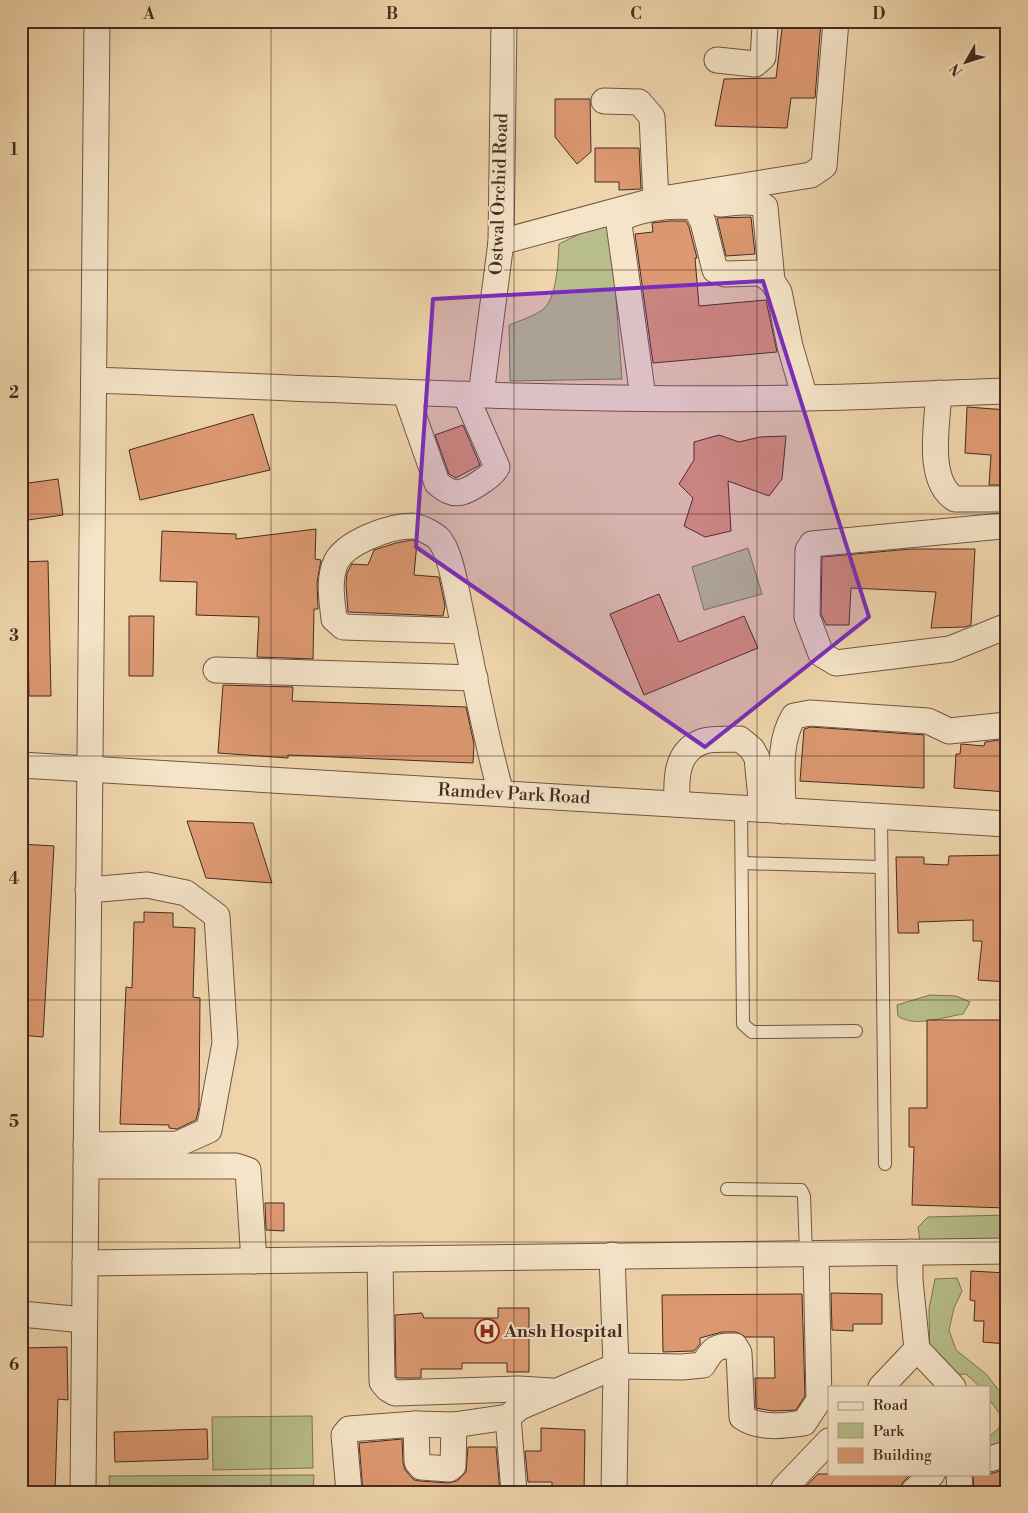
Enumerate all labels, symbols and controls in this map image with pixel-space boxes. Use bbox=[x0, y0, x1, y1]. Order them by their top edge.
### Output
text: A bbox=[142, 4, 155, 24]
text: B bbox=[386, 4, 398, 24]
text: C bbox=[630, 4, 642, 24]
text: D bbox=[873, 4, 886, 24]
north arrow bbox=[940, 38, 990, 88]
text: N bbox=[946, 60, 967, 80]
street label: Ostwal Orchid Road bbox=[485, 112, 513, 275]
text: 1 bbox=[10, 140, 18, 160]
text: 2 bbox=[9, 383, 19, 403]
text: 3 bbox=[9, 626, 19, 646]
street label: Ramdev Park Road bbox=[437, 779, 592, 810]
text: 4 bbox=[9, 869, 20, 889]
text: 5 bbox=[9, 1112, 19, 1132]
hospital icon: Ansh Hospital bbox=[474, 1318, 500, 1344]
place label: Ansh Hospital bbox=[503, 1320, 623, 1343]
text: 6 bbox=[9, 1355, 19, 1375]
legend bbox=[828, 1386, 990, 1476]
text: Road bbox=[873, 1396, 908, 1415]
text: Park bbox=[873, 1422, 905, 1441]
text: Building bbox=[872, 1446, 932, 1465]

